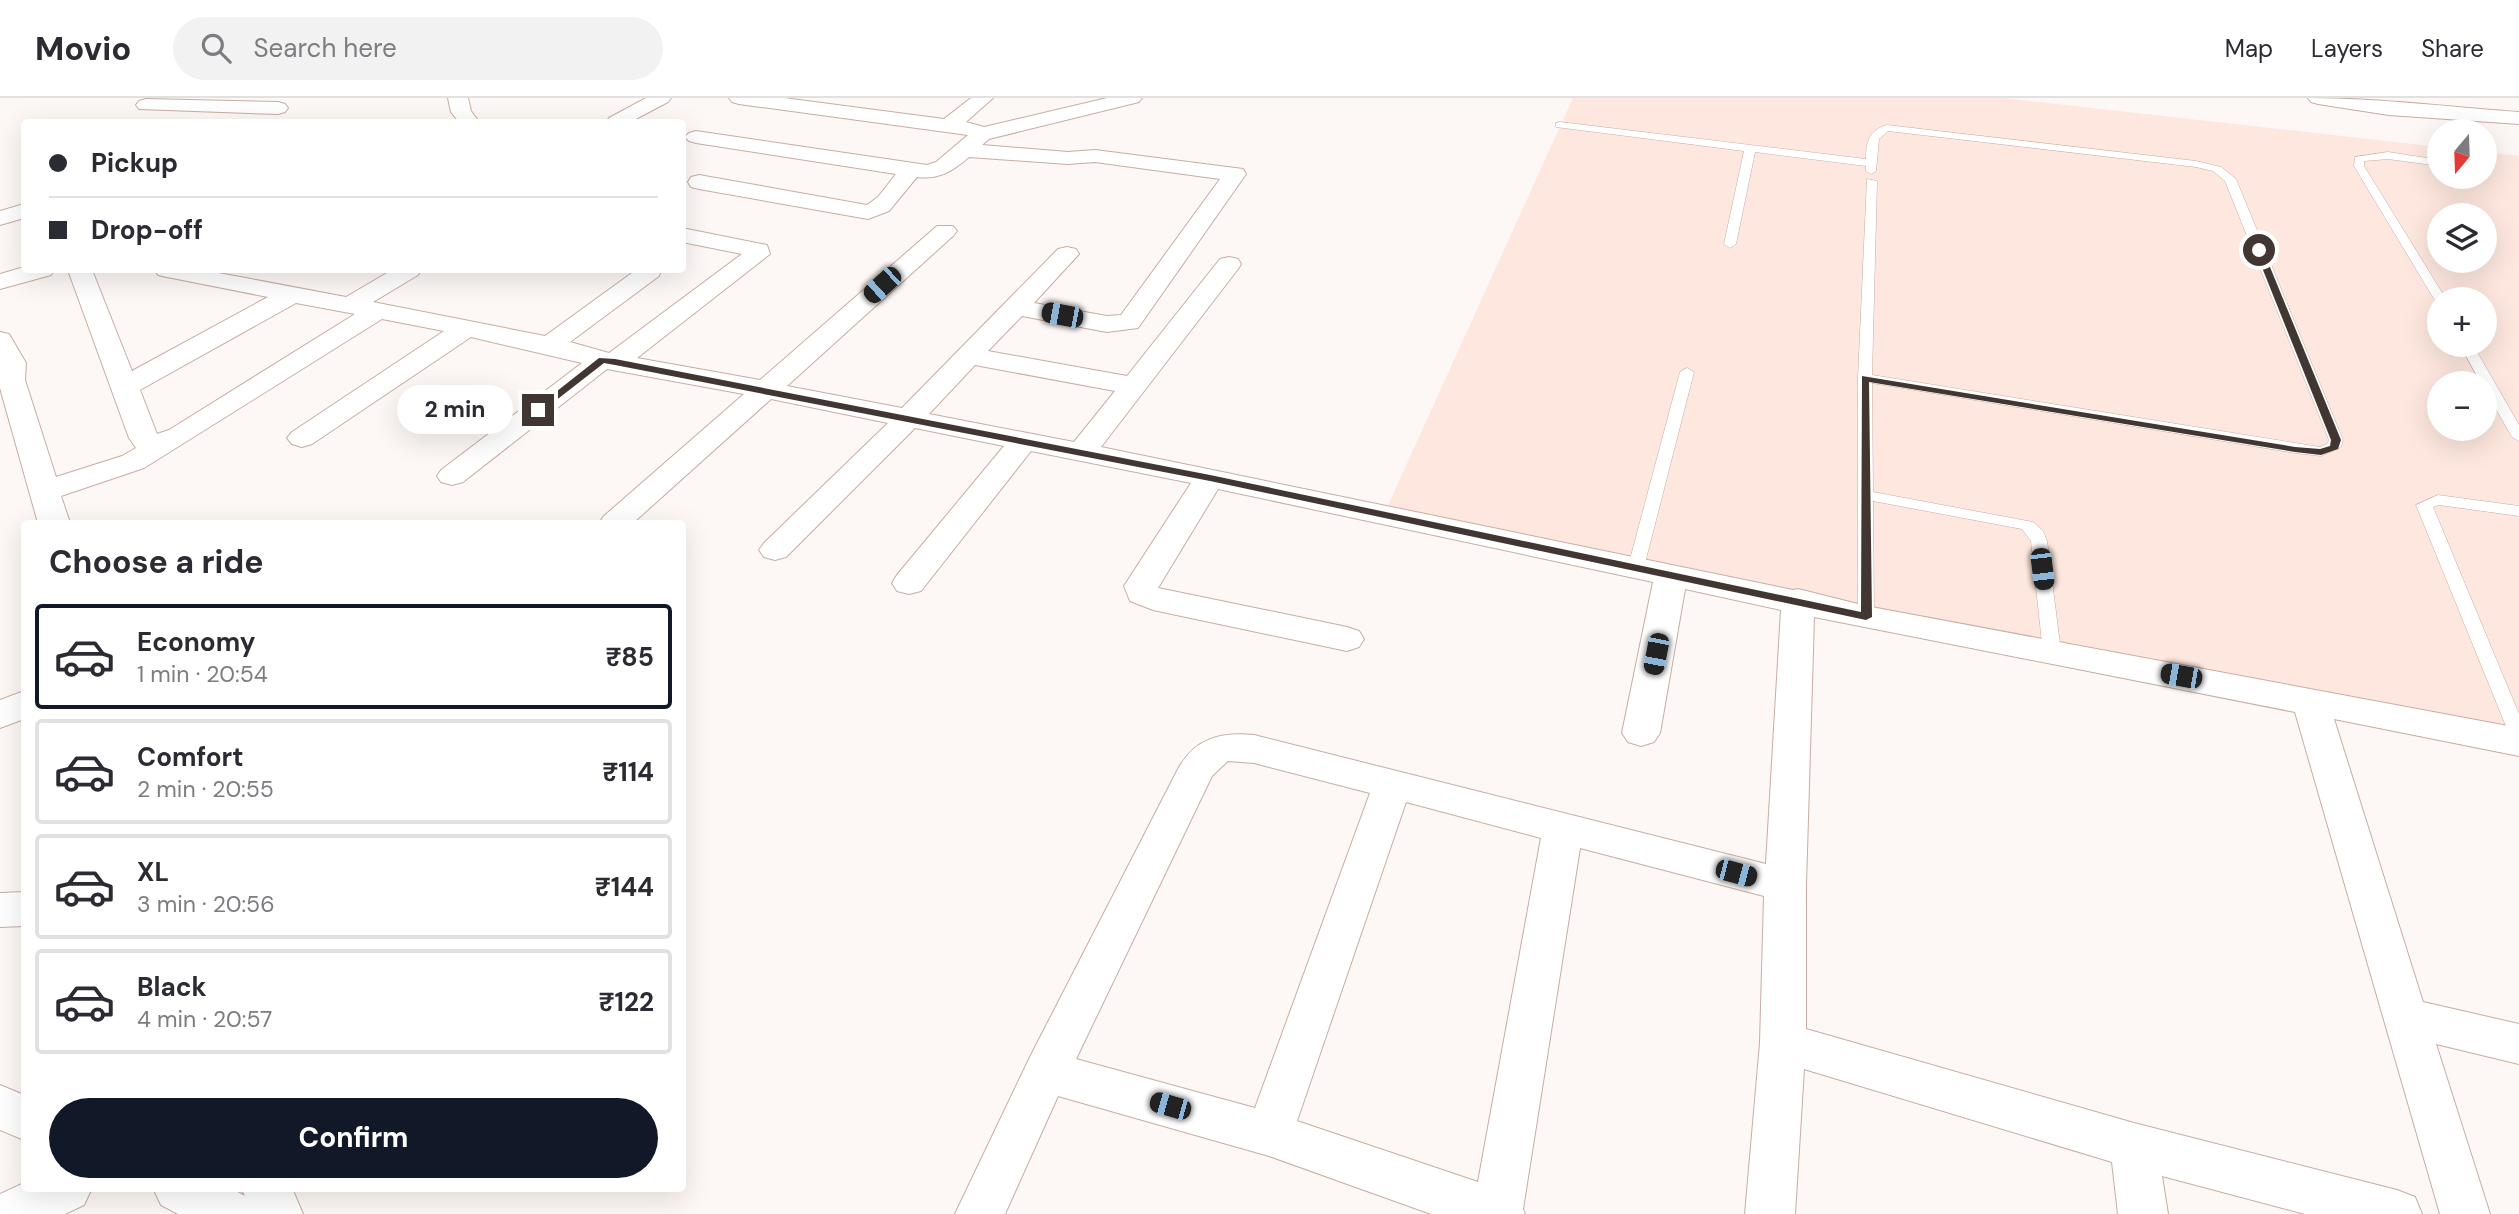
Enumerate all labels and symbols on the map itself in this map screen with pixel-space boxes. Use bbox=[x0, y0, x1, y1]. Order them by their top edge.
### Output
north arrow bbox=[2427, 119, 2497, 189]
route start bbox=[2243, 234, 2275, 266]
car bbox=[860, 263, 905, 307]
car bbox=[1040, 301, 1085, 329]
callout: 2 min bbox=[398, 386, 514, 434]
route end bbox=[522, 394, 554, 426]
car bbox=[2030, 547, 2055, 591]
car bbox=[1642, 631, 1671, 677]
car bbox=[2159, 662, 2204, 690]
car bbox=[1713, 857, 1760, 889]
car bbox=[1147, 1090, 1194, 1122]

